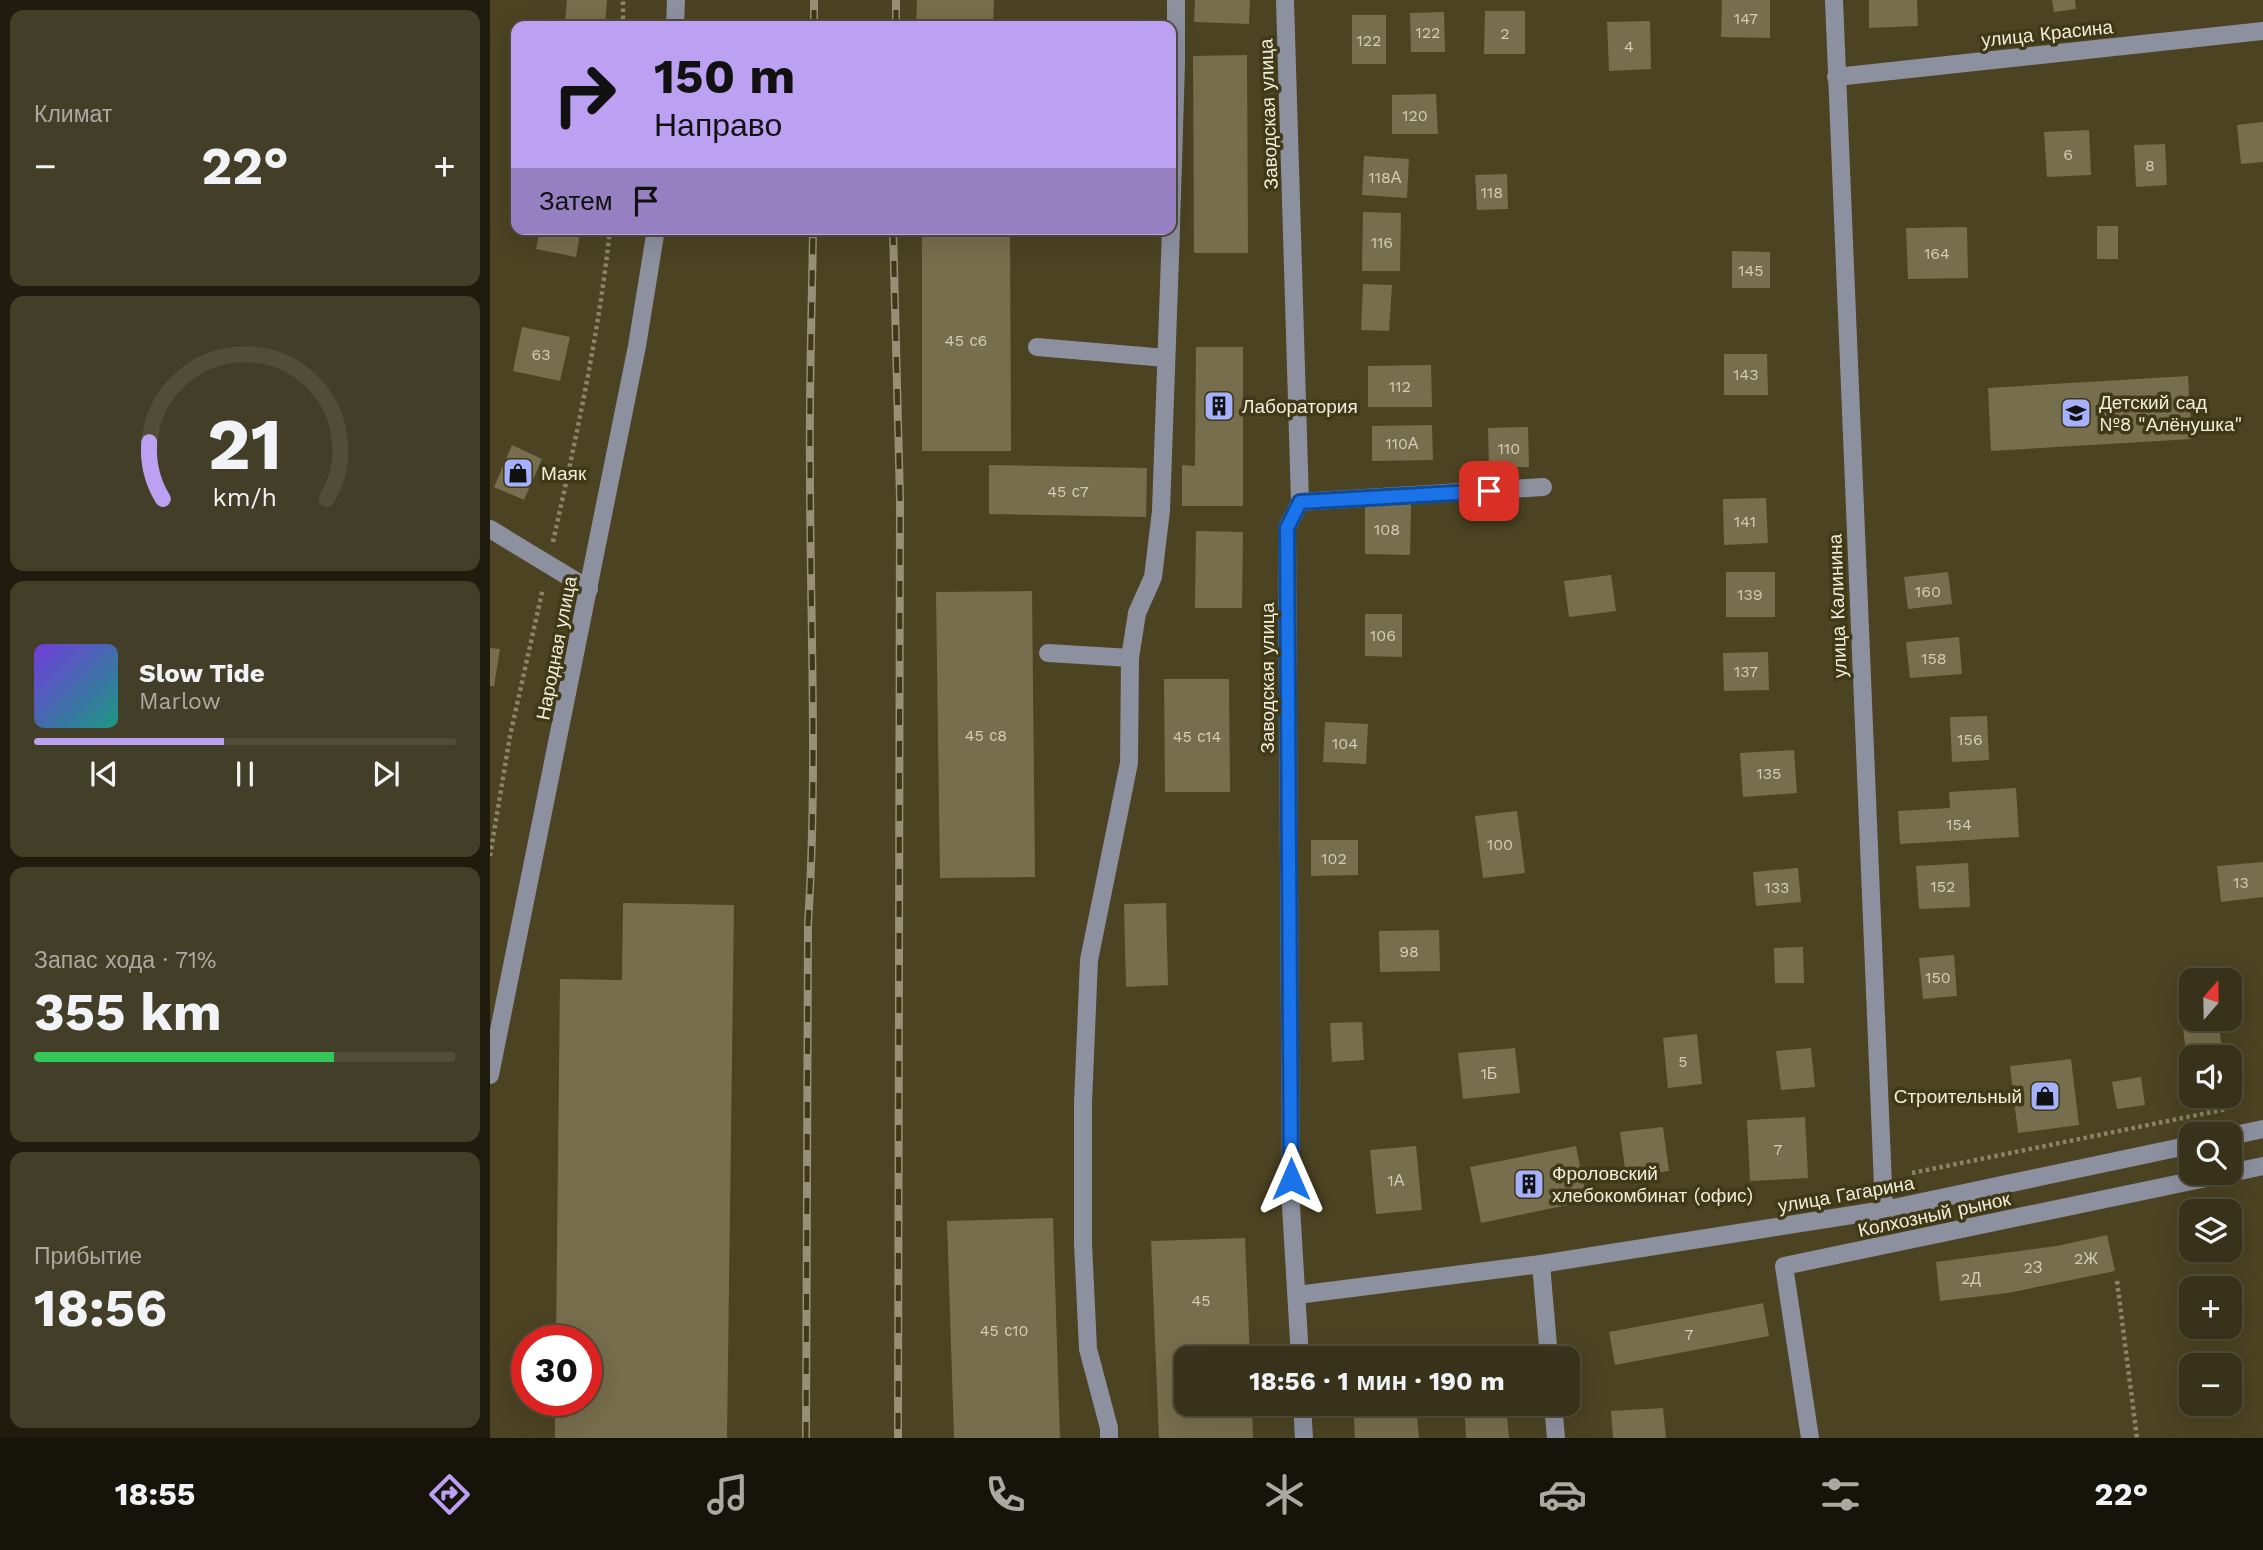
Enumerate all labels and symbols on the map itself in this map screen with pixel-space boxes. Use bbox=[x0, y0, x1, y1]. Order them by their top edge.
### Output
house number: 147 bbox=[1734, 9, 1758, 28]
street label: улица Красина bbox=[1980, 15, 2114, 52]
house number: 122 bbox=[1416, 23, 1440, 42]
house number: 2 bbox=[1500, 24, 1510, 43]
house number: 122 bbox=[1357, 31, 1381, 50]
house number: 4 bbox=[1624, 37, 1634, 56]
street label: Заводская улица bbox=[1254, 38, 1283, 190]
house number: 120 bbox=[1402, 106, 1428, 125]
house number: 6 bbox=[2063, 145, 2073, 164]
house number: 8 bbox=[2145, 156, 2155, 175]
house number: 118А bbox=[1368, 168, 1402, 187]
house number: 118 bbox=[1481, 183, 1503, 202]
house number: 116 bbox=[1371, 233, 1393, 252]
house number: 164 bbox=[1924, 244, 1950, 263]
house number: 145 bbox=[1738, 261, 1764, 280]
house number: 45 с6 bbox=[945, 331, 987, 350]
house number: 63 bbox=[531, 345, 551, 364]
house number: 143 bbox=[1733, 365, 1759, 384]
house number: 112 bbox=[1389, 377, 1411, 396]
building icon: Лаборатория bbox=[1202, 389, 1236, 423]
place label: Детский сад №8 "Алёнушка" bbox=[2099, 391, 2242, 436]
place label: Лаборатория bbox=[1242, 395, 1358, 418]
school or university icon: Детский сад №8 "Алёнушка" bbox=[2059, 396, 2093, 430]
house number: 110А bbox=[1385, 434, 1419, 453]
house number: 110 bbox=[1498, 439, 1520, 458]
shop icon: Маяк bbox=[501, 456, 535, 490]
pin bbox=[1459, 461, 1519, 521]
place label: Маяк bbox=[541, 462, 587, 485]
house number: 45 с7 bbox=[1047, 482, 1089, 501]
house number: 141 bbox=[1734, 512, 1756, 531]
house number: 108 bbox=[1374, 520, 1400, 539]
street label: улица Калинина bbox=[1823, 533, 1852, 678]
street label: Народная улица bbox=[531, 574, 582, 722]
house number: 160 bbox=[1915, 582, 1941, 601]
house number: 139 bbox=[1737, 585, 1763, 604]
street label: Заводская улица bbox=[1256, 602, 1279, 753]
house number: 106 bbox=[1370, 626, 1396, 645]
house number: 158 bbox=[1921, 649, 1947, 668]
house number: 137 bbox=[1734, 662, 1758, 681]
house number: 45 с8 bbox=[965, 726, 1007, 745]
house number: 45 с14 bbox=[1173, 727, 1222, 746]
house number: 156 bbox=[1957, 730, 1983, 749]
house number: 104 bbox=[1332, 734, 1358, 753]
house number: 135 bbox=[1757, 764, 1781, 783]
house number: 154 bbox=[1946, 815, 1972, 834]
house number: 100 bbox=[1487, 835, 1513, 854]
house number: 102 bbox=[1321, 849, 1347, 868]
house number: 13 bbox=[2233, 873, 2249, 892]
house number: 152 bbox=[1931, 877, 1955, 896]
house number: 133 bbox=[1765, 878, 1789, 897]
house number: 98 bbox=[1399, 942, 1419, 961]
house number: 150 bbox=[1925, 968, 1951, 987]
north arrow bbox=[2179, 968, 2242, 1031]
house number: 5 bbox=[1678, 1052, 1688, 1071]
house number: 1Б bbox=[1481, 1064, 1497, 1083]
shop icon: Строительный bbox=[2028, 1079, 2062, 1113]
place label: Строительный bbox=[1894, 1085, 2022, 1108]
house number: 7 bbox=[1774, 1140, 1783, 1159]
position arrow bbox=[1254, 1142, 1328, 1216]
place label: Фроловский хлебокомбинат (офис) bbox=[1552, 1162, 1753, 1207]
building icon: Фроловский хлебокомбинат (офис) bbox=[1512, 1167, 1546, 1201]
house number: 1А bbox=[1388, 1171, 1405, 1190]
street label: улица Гагарина bbox=[1776, 1171, 1916, 1218]
street label: Колхозный рынок bbox=[1856, 1187, 2013, 1242]
house number: 2Ж bbox=[2074, 1249, 2098, 1268]
house number: 2З bbox=[2024, 1258, 2043, 1277]
house number: 2Д bbox=[1961, 1269, 1981, 1288]
house number: 45 bbox=[1191, 1291, 1211, 1310]
house number: 45 с10 bbox=[980, 1321, 1028, 1340]
speed limit sign: 30 bbox=[511, 1325, 602, 1416]
house number: 7 bbox=[1685, 1325, 1694, 1344]

